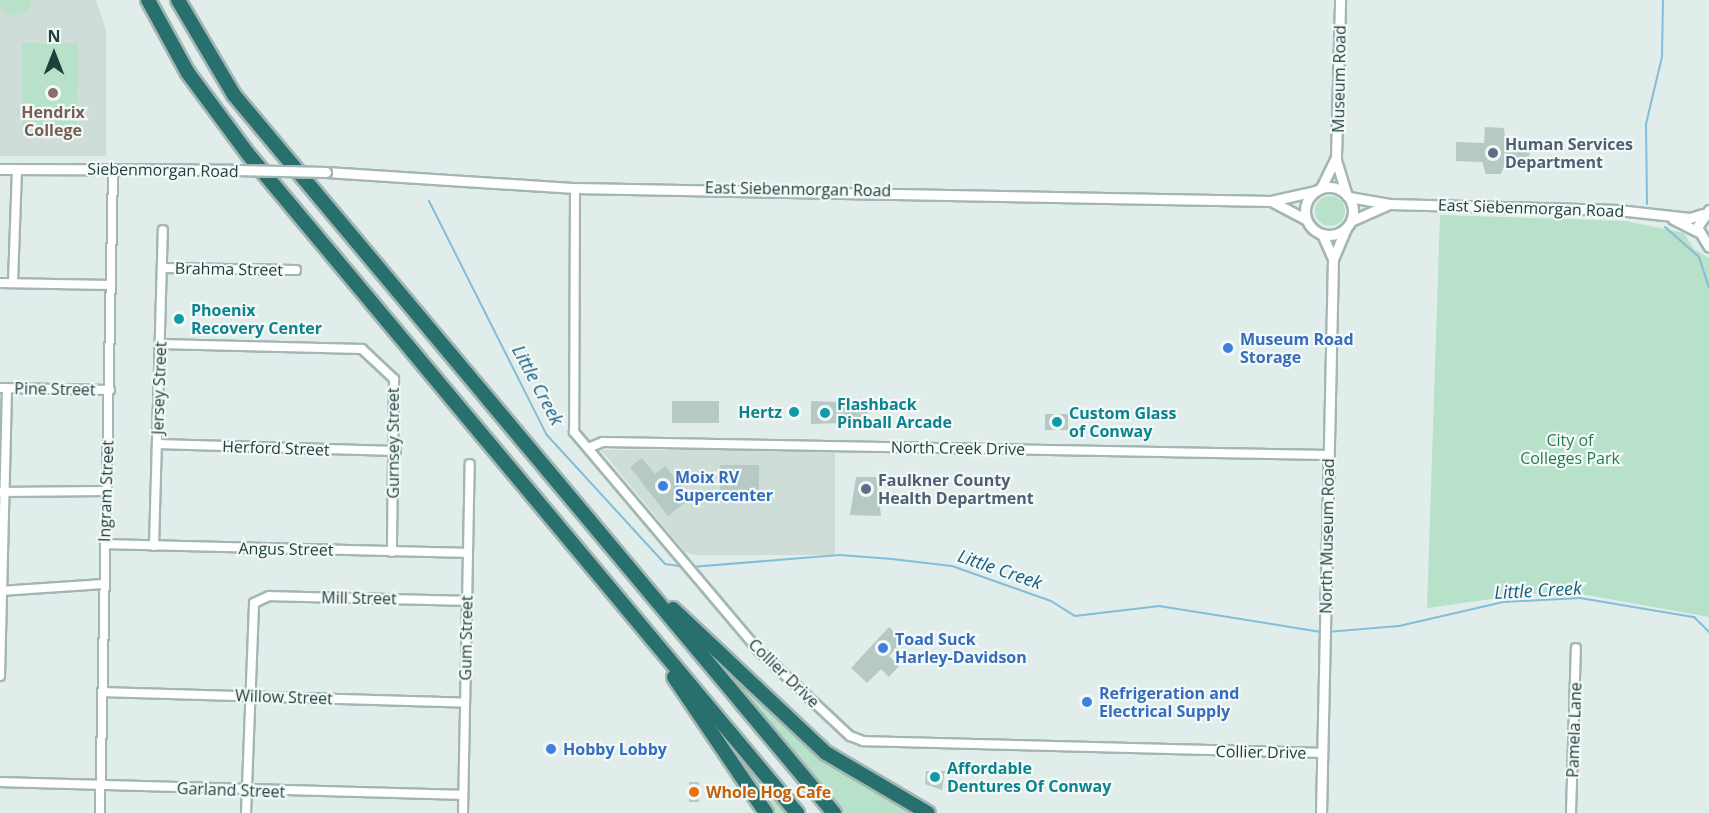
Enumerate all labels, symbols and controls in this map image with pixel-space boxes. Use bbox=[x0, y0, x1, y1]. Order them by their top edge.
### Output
north arrow bbox=[24, 24, 84, 84]
text: N bbox=[47, 25, 61, 47]
street label: Museum Road bbox=[1328, 25, 1350, 133]
marker: Hendrix College bbox=[46, 86, 60, 100]
place label: Hendrix College bbox=[21, 102, 85, 140]
place label: Human Services Department bbox=[1505, 134, 1633, 172]
marker: Human Services Department bbox=[1486, 146, 1500, 160]
street label: Siebenmorgan Road bbox=[87, 159, 239, 181]
street label: East Siebenmorgan Road bbox=[705, 178, 891, 200]
street label: East Siebenmorgan Road bbox=[1438, 195, 1624, 221]
street label: Brahma Street bbox=[175, 258, 283, 280]
place label: Phoenix Recovery Center bbox=[191, 300, 322, 338]
marker: Phoenix Recovery Center bbox=[172, 312, 186, 326]
place label: Museum Road Storage bbox=[1240, 329, 1354, 367]
street label: Jersey Street bbox=[148, 341, 170, 435]
water label: Little Creek bbox=[508, 341, 568, 429]
marker: Museum Road Storage bbox=[1221, 341, 1235, 355]
street label: Pine Street bbox=[14, 379, 96, 399]
street label: Gurnsey Street bbox=[383, 387, 403, 499]
place label: Flashback Pinball Arcade bbox=[837, 394, 952, 432]
place label: Hertz bbox=[738, 402, 782, 422]
place label: Custom Glass of Conway bbox=[1069, 403, 1176, 441]
marker: Hertz bbox=[787, 405, 801, 419]
marker: Flashback Pinball Arcade bbox=[818, 406, 832, 420]
marker: Custom Glass of Conway bbox=[1050, 415, 1064, 429]
park label: City of Colleges Park bbox=[1520, 430, 1620, 468]
street label: Herford Street bbox=[222, 437, 330, 459]
street label: North Creek Drive bbox=[891, 437, 1025, 459]
street label: Ingram Street bbox=[95, 440, 117, 542]
street label: North Museum Road bbox=[1316, 458, 1338, 614]
place label: Moix RV Supercenter bbox=[675, 467, 773, 505]
place label: Faulkner County Health Department bbox=[878, 470, 1034, 508]
marker: Moix RV Supercenter bbox=[656, 479, 670, 493]
marker: Faulkner County Health Department bbox=[859, 482, 873, 496]
street label: Angus Street bbox=[238, 539, 334, 559]
water label: Little Creek bbox=[955, 545, 1045, 593]
water label: Little Creek bbox=[1494, 577, 1582, 603]
street label: Mill Street bbox=[321, 588, 397, 608]
street label: Gum Street bbox=[456, 595, 476, 681]
place label: Toad Suck Harley-Davidson bbox=[895, 629, 1027, 667]
street label: Collier Drive bbox=[745, 635, 823, 711]
marker: Toad Suck Harley-Davidson bbox=[876, 641, 890, 655]
street label: Pamela Lane bbox=[1563, 682, 1585, 778]
place label: Refrigeration and Electrical Supply bbox=[1099, 683, 1239, 721]
street label: Willow Street bbox=[235, 686, 333, 708]
marker: Refrigeration and Electrical Supply bbox=[1080, 695, 1094, 709]
place label: Hobby Lobby bbox=[563, 739, 667, 759]
marker: Hobby Lobby bbox=[544, 742, 558, 756]
street label: Collier Drive bbox=[1216, 742, 1306, 762]
place label: Affordable Dentures Of Conway bbox=[947, 758, 1111, 796]
marker: Affordable Dentures Of Conway bbox=[928, 770, 942, 784]
street label: Garland Street bbox=[176, 779, 286, 801]
place label: Whole Hog Cafe bbox=[706, 782, 831, 802]
marker: Whole Hog Cafe bbox=[687, 785, 701, 799]

